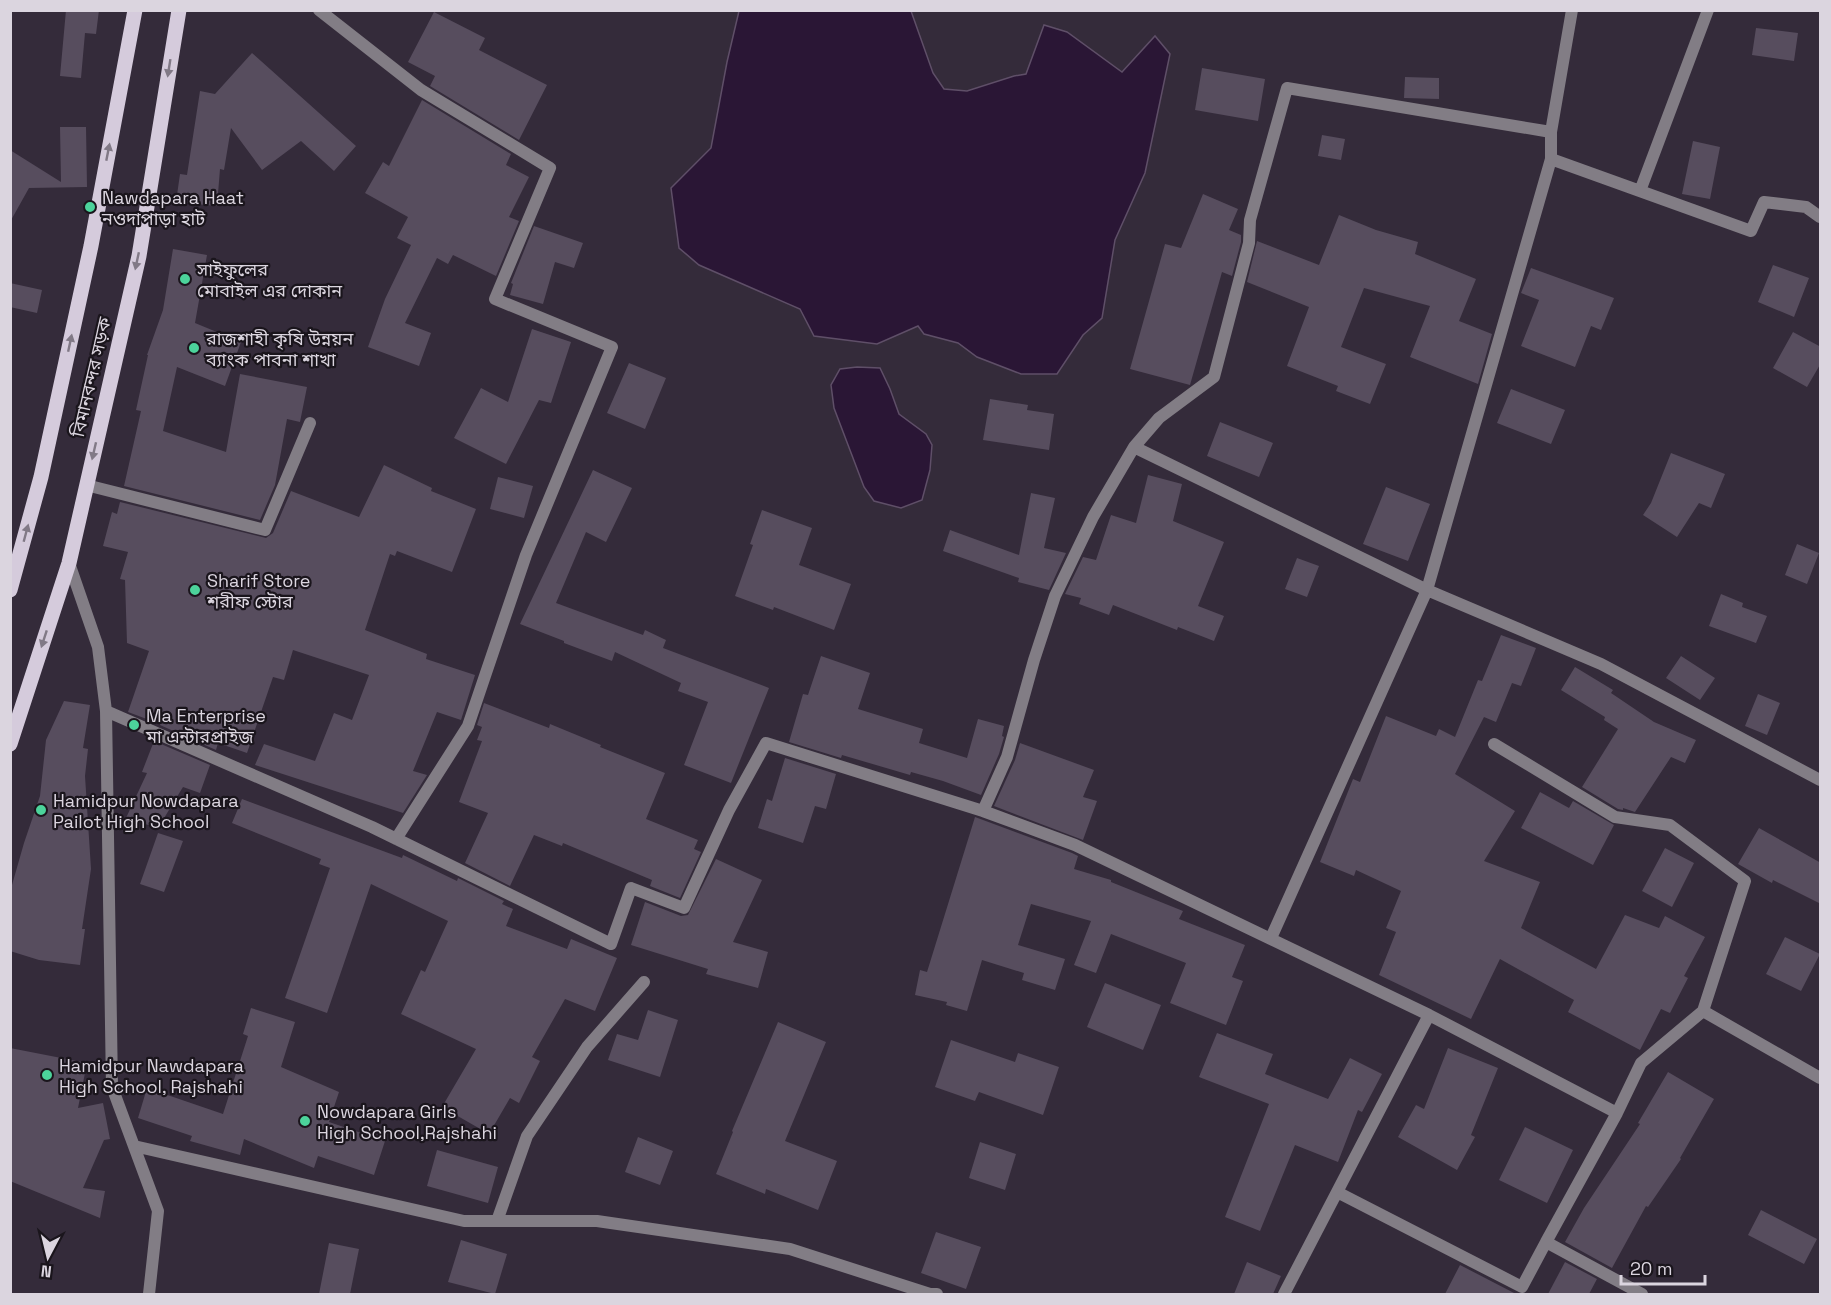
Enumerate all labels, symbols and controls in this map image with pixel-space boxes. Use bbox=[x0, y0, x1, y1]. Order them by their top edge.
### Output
one-way arrow bbox=[165, 59, 174, 78]
one-way arrow bbox=[104, 143, 113, 162]
place label: Nawdapara Haat নওদাপাড়া হাট bbox=[101, 186, 244, 230]
marker: Nawdapara Haat নওদাপাড়া হাট bbox=[83, 200, 97, 214]
one-way arrow bbox=[132, 251, 142, 270]
place label: সাইফুলের মোবাইল এর দোকান bbox=[196, 258, 343, 302]
marker: সাইফুলের মোবাইল এর দোকান bbox=[178, 272, 192, 286]
street label: বিমানবন্দর সড়ক bbox=[66, 314, 116, 440]
place label: রাজশাহী কৃষি উন্নয়ন ব্যাংক পাবনা শাখা bbox=[205, 327, 354, 371]
one-way arrow bbox=[65, 334, 75, 353]
marker: রাজশাহী কৃষি উন্নয়ন ব্যাংক পাবনা শাখা bbox=[187, 341, 201, 355]
one-way arrow bbox=[88, 441, 98, 460]
one-way arrow bbox=[22, 524, 31, 542]
place label: Sharif Store শরীফ স্টোর bbox=[206, 569, 310, 613]
marker: Sharif Store শরীফ স্টোর bbox=[188, 583, 202, 597]
one-way arrow bbox=[39, 630, 49, 648]
place label: Ma Enterprise মা এন্টারপ্রাইজ bbox=[145, 704, 266, 748]
marker: Ma Enterprise মা এন্টারপ্রাইজ bbox=[127, 718, 141, 732]
place label: Hamidpur Nowdapara Pailot High School bbox=[53, 789, 239, 833]
marker: Hamidpur Nowdapara Pailot High School bbox=[34, 803, 48, 817]
place label: Hamidpur Nawdapara High School, Rajshahi bbox=[59, 1054, 244, 1098]
marker: Hamidpur Nawdapara High School, Rajshahi bbox=[40, 1068, 54, 1082]
place label: Nowdapara Girls High School,Rajshahi bbox=[317, 1100, 497, 1144]
marker: Nowdapara Girls High School,Rajshahi bbox=[298, 1114, 312, 1128]
north arrow bbox=[18, 1227, 78, 1287]
scale bar bbox=[1621, 1248, 1705, 1286]
text: 20 m bbox=[1630, 1257, 1673, 1280]
text: N bbox=[40, 1260, 53, 1282]

